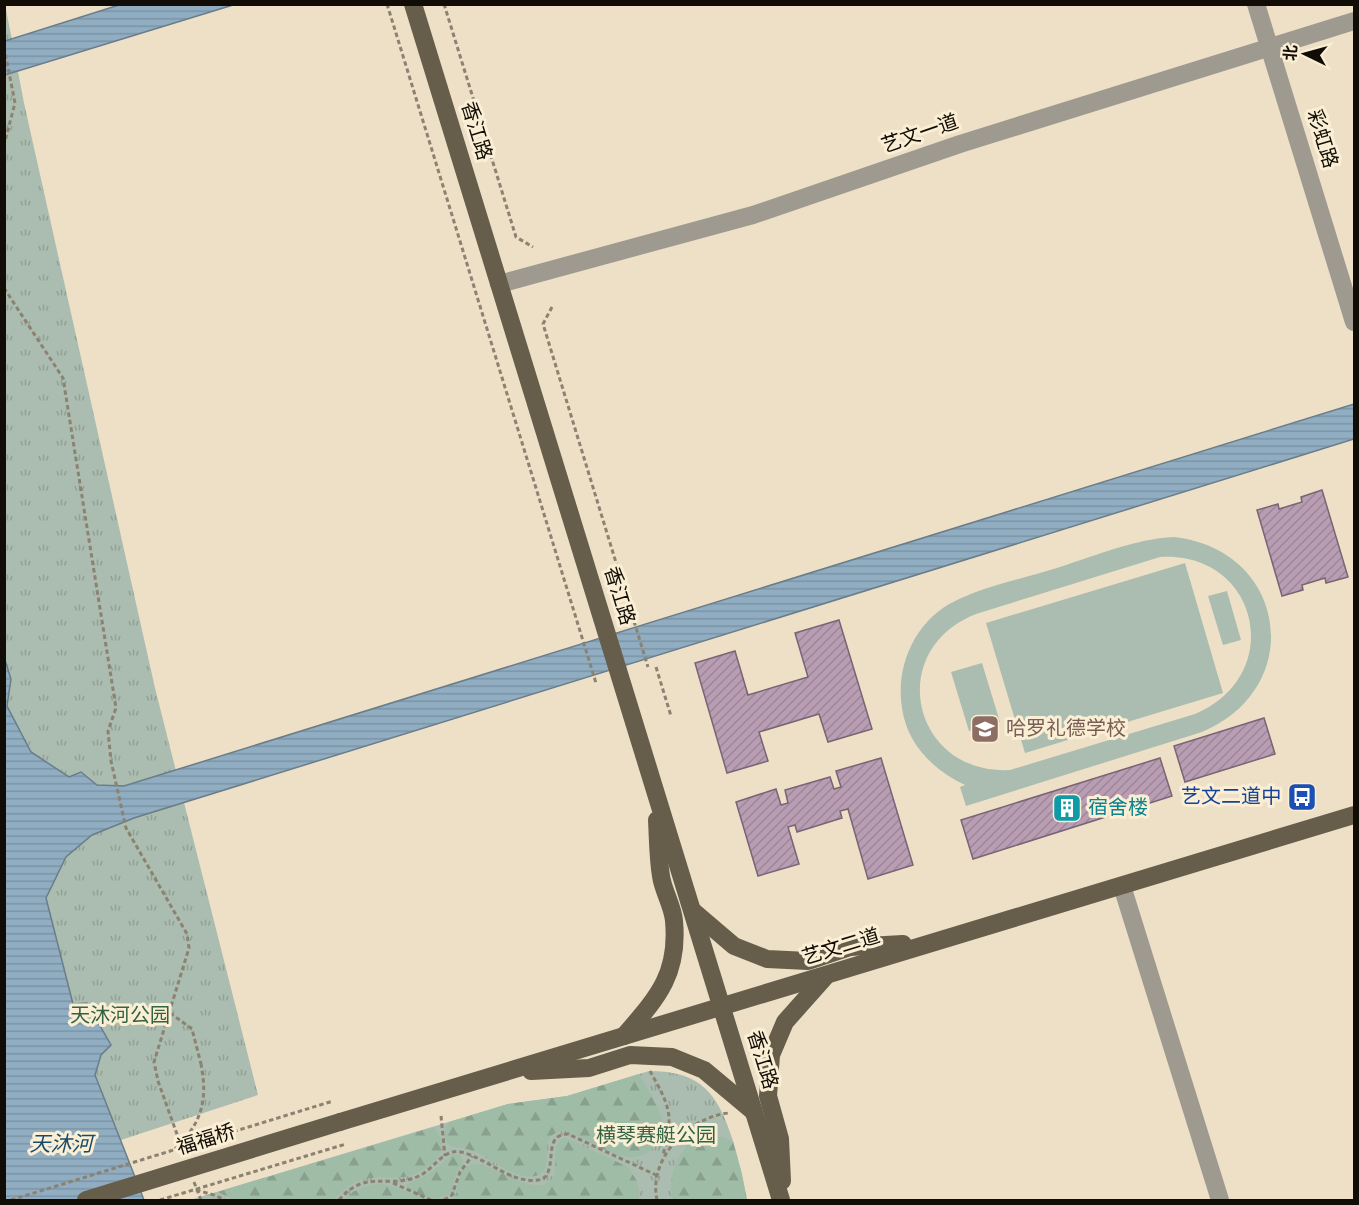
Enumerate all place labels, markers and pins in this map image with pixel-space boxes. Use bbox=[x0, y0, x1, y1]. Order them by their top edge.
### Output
school or university icon: 哈罗礼德学校 bbox=[969, 713, 1001, 745]
place label: 哈罗礼德学校 bbox=[1006, 717, 1126, 741]
bus stop icon: 艺文二道中 bbox=[1286, 781, 1318, 813]
place label: 艺文二道中 bbox=[1181, 785, 1281, 809]
building icon: 宿舍楼 bbox=[1051, 792, 1083, 824]
place label: 宿舍楼 bbox=[1088, 796, 1148, 820]

